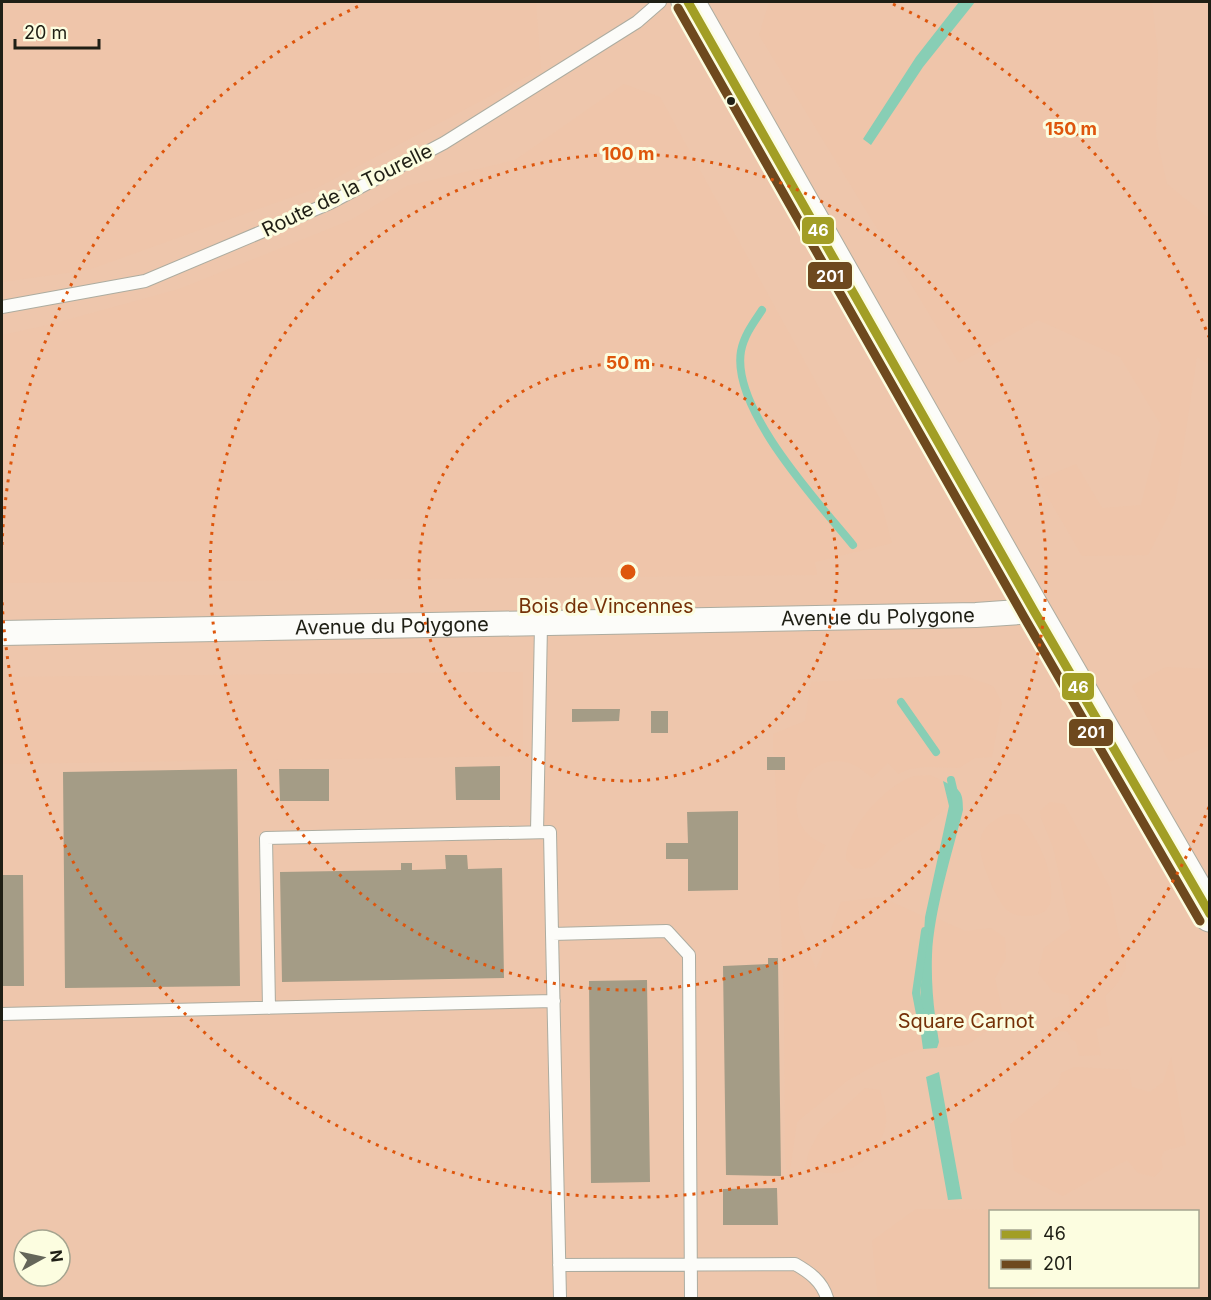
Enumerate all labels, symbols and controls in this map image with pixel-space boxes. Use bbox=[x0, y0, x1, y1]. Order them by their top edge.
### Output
scale bar bbox=[15, 12, 99, 50]
text: 20 m bbox=[24, 22, 67, 43]
unlabelled marker bbox=[725, 95, 737, 107]
text: 150 m bbox=[1045, 118, 1097, 139]
street label: Route de la Tourelle bbox=[258, 138, 436, 242]
text: 100 m bbox=[602, 143, 654, 164]
line badge: 46 bbox=[801, 216, 835, 245]
text: 46 bbox=[807, 220, 829, 240]
line badge: 201 bbox=[807, 261, 853, 290]
text: 201 bbox=[816, 266, 844, 286]
text: 50 m bbox=[606, 352, 650, 373]
centre of rings bbox=[618, 562, 638, 582]
park label: Bois de Vincennes bbox=[518, 594, 694, 618]
street label: Avenue du Polygone bbox=[781, 603, 975, 631]
street label: Avenue du Polygone bbox=[295, 612, 489, 640]
line badge: 46 bbox=[1061, 672, 1095, 701]
text: 46 bbox=[1067, 677, 1089, 697]
line badge: 201 bbox=[1068, 718, 1114, 747]
text: 201 bbox=[1077, 722, 1105, 742]
park label: Square Carnot bbox=[898, 1009, 1035, 1033]
legend bbox=[989, 1210, 1199, 1288]
text: 46 bbox=[1043, 1223, 1066, 1244]
north arrow bbox=[12, 1228, 72, 1288]
text: N bbox=[46, 1248, 68, 1263]
text: 201 bbox=[1043, 1253, 1073, 1274]

